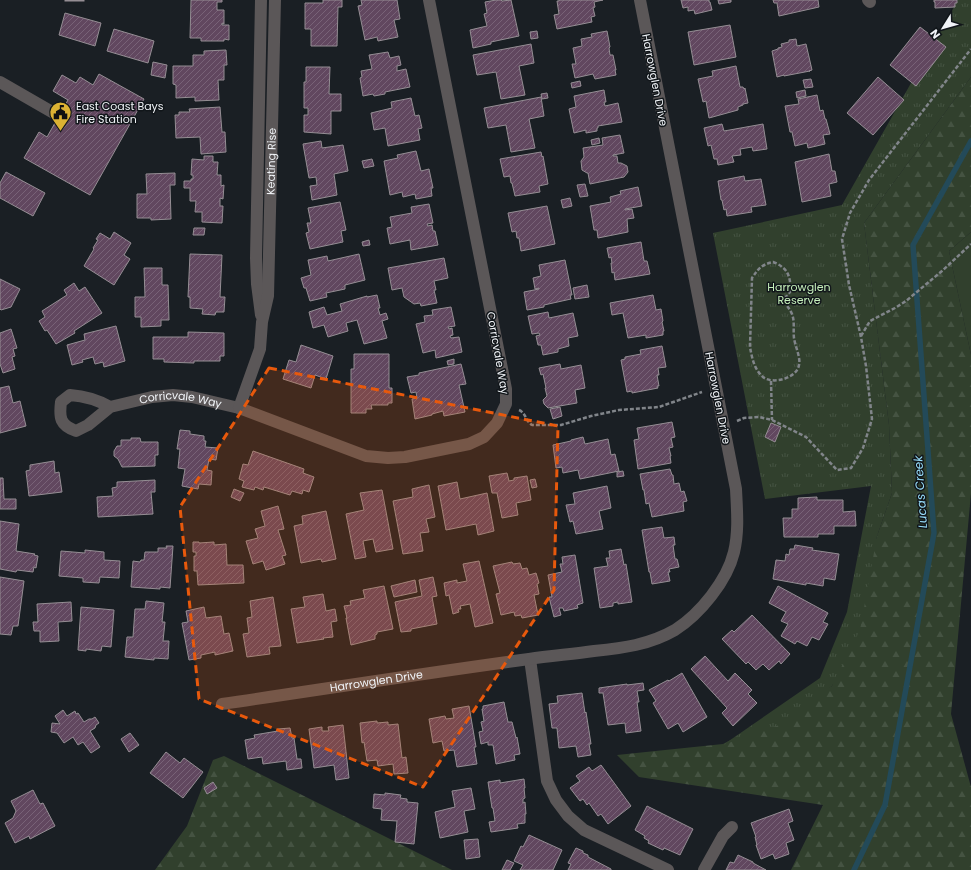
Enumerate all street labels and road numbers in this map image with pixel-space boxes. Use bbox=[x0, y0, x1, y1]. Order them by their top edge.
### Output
street label: Harrowglen Drive bbox=[638, 32, 672, 128]
street label: Keating Rise bbox=[262, 128, 280, 195]
street label: Corricvale Way bbox=[483, 310, 513, 396]
street label: Harrowglen Drive bbox=[701, 350, 735, 446]
street label: Corricvale Way bbox=[137, 387, 224, 412]
street label: Harrowglen Drive bbox=[329, 666, 424, 696]

